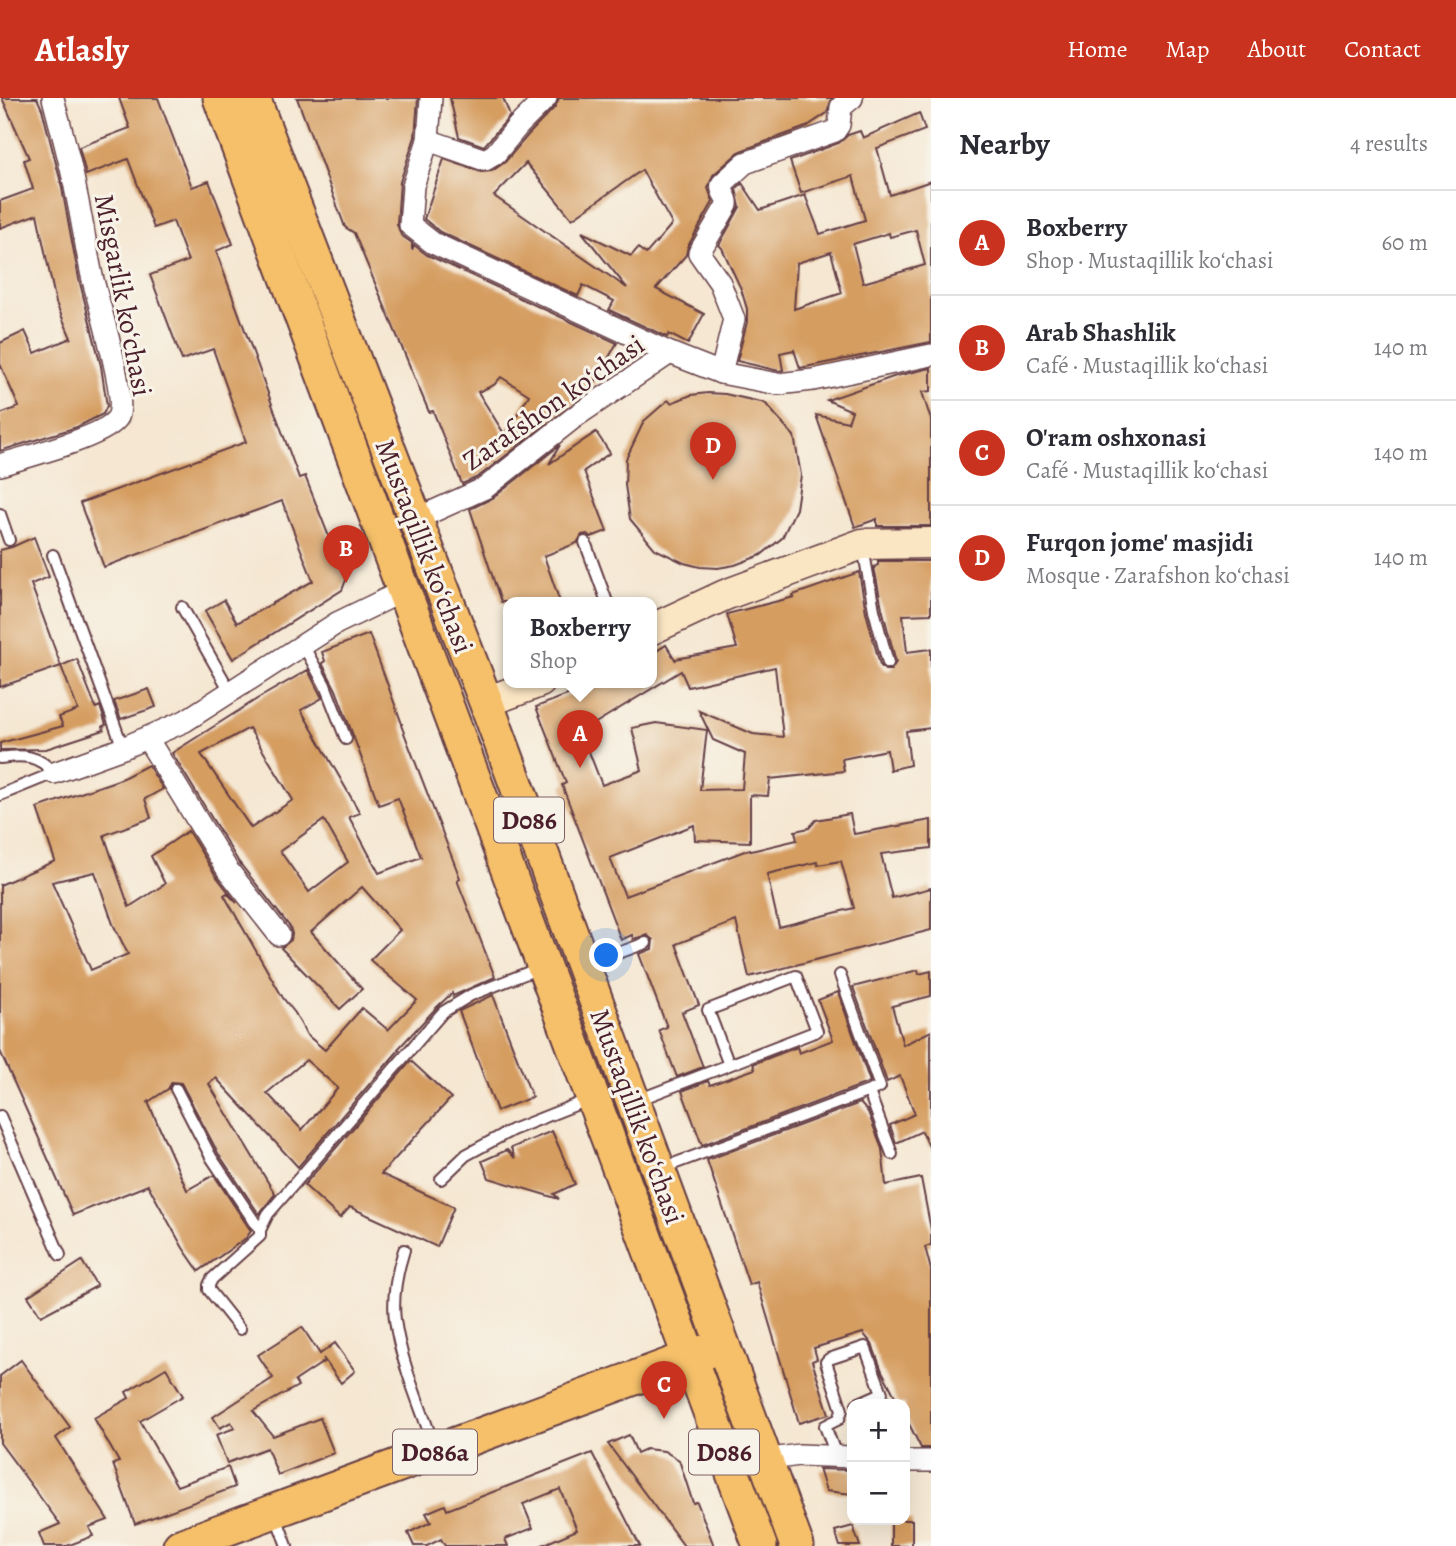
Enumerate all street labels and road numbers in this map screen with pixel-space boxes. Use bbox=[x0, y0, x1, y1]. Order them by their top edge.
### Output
street label: Misgarlik koʻchasi bbox=[85, 191, 161, 400]
street label: Zarafshon koʻchasi bbox=[455, 326, 652, 480]
street label: Mustaqillik koʻchasi bbox=[366, 434, 482, 659]
road number: D086 bbox=[494, 798, 564, 842]
street label: Mustaqillik koʻchasi bbox=[580, 1003, 694, 1229]
road number: D086a bbox=[393, 1429, 477, 1474]
road number: D086 bbox=[689, 1429, 759, 1474]

